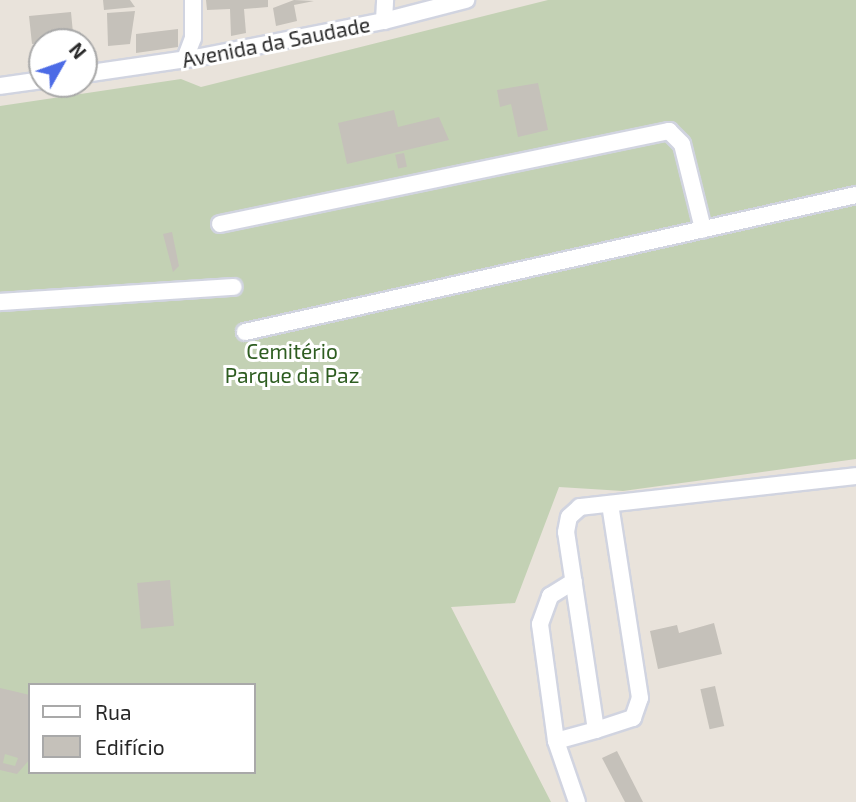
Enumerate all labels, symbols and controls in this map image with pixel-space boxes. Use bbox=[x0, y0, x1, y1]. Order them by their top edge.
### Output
street label: Avenida da Saudade bbox=[180, 11, 372, 73]
north arrow bbox=[28, 28, 98, 98]
text: N bbox=[65, 38, 91, 63]
park label: Cemitério Parque da Paz bbox=[225, 338, 359, 388]
legend bbox=[28, 683, 256, 774]
text: Rua bbox=[95, 699, 131, 724]
text: Edifício bbox=[95, 734, 165, 759]

